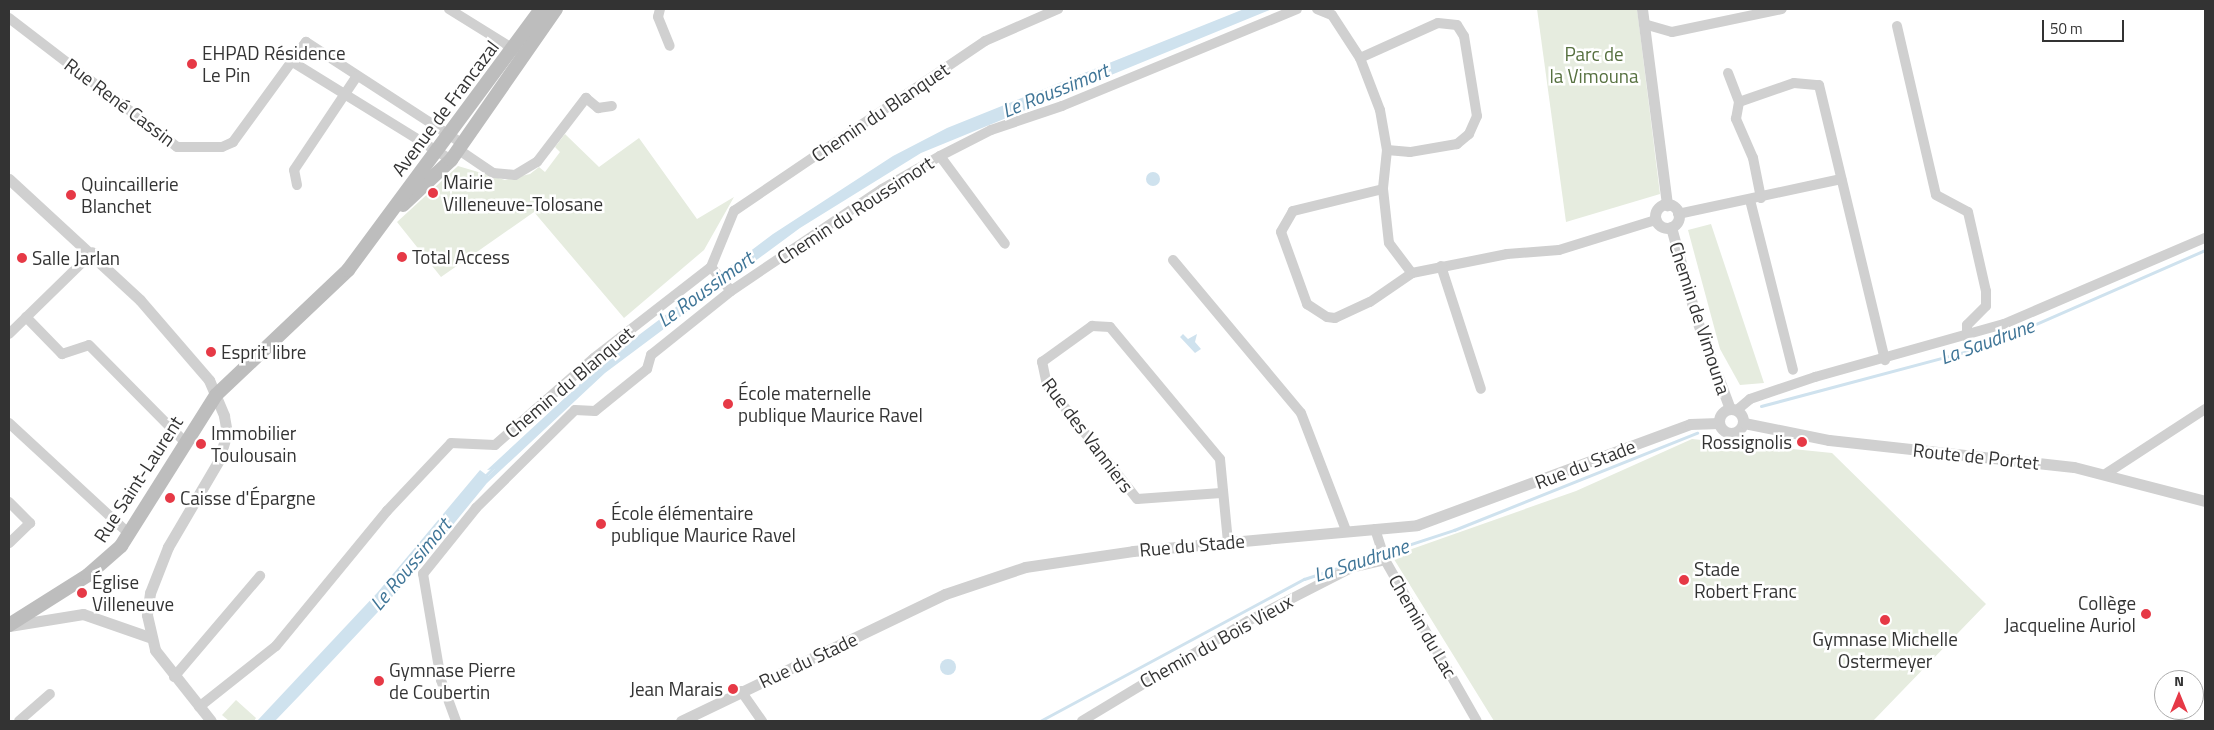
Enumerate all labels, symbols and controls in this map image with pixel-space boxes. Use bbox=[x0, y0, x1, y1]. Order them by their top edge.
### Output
scale bar bbox=[2044, 10, 2126, 42]
text: 50 m bbox=[2050, 17, 2083, 40]
street label: Avenue de Francazal bbox=[387, 36, 503, 180]
place label: EHPAD Résidence Le Pin bbox=[202, 42, 346, 86]
park label: Parc de la Vimouna bbox=[1549, 43, 1639, 87]
street label: Rue René Cassin bbox=[60, 53, 180, 151]
marker: EHPAD Résidence Le Pin bbox=[186, 58, 198, 70]
street label: Chemin du Blanquet bbox=[807, 58, 953, 166]
water label: Le Roussimort bbox=[998, 58, 1112, 122]
street label: Chemin du Roussimort bbox=[773, 151, 937, 269]
place label: Mairie Villeneuve-Tolosane bbox=[443, 171, 603, 215]
place label: Quincaillerie Blanchet bbox=[81, 173, 179, 217]
marker: Mairie Villeneuve-Tolosane bbox=[427, 187, 439, 199]
marker: Quincaillerie Blanchet bbox=[65, 189, 77, 201]
street label: Chemin de Vimouna bbox=[1665, 239, 1735, 397]
place label: Total Access bbox=[412, 246, 510, 268]
water label: Le Roussimort bbox=[652, 246, 758, 332]
place label: Salle Jarlan bbox=[32, 247, 120, 269]
marker: Total Access bbox=[396, 251, 408, 263]
marker: Salle Jarlan bbox=[16, 252, 28, 264]
water label: La Saudrune bbox=[1937, 313, 2037, 369]
street label: Chemin du Blanquet bbox=[500, 322, 638, 442]
place label: Esprit libre bbox=[221, 341, 306, 363]
marker: Esprit libre bbox=[205, 346, 217, 358]
street label: Rue des Vanniers bbox=[1037, 373, 1139, 497]
place label: École maternelle publique Maurice Ravel bbox=[738, 382, 923, 426]
marker: École maternelle publique Maurice Ravel bbox=[722, 398, 734, 410]
street label: Rue Saint-Laurent bbox=[89, 412, 187, 546]
place label: Immobilier Toulousain bbox=[211, 422, 297, 466]
place label: Rossignolis bbox=[1701, 431, 1792, 453]
street label: Rue du Stade bbox=[1532, 434, 1638, 494]
marker: Rossignolis bbox=[1796, 436, 1808, 448]
marker: Immobilier Toulousain bbox=[195, 438, 207, 450]
street label: Route de Portet bbox=[1912, 438, 2040, 474]
place label: Caisse d'Épargne bbox=[180, 487, 316, 509]
marker: Caisse d'Épargne bbox=[164, 492, 176, 504]
place label: École élémentaire publique Maurice Ravel bbox=[611, 502, 796, 546]
water label: Le Roussimort bbox=[365, 513, 455, 615]
marker: École élémentaire publique Maurice Ravel bbox=[595, 518, 607, 530]
street label: Rue du Stade bbox=[1138, 529, 1246, 561]
water label: La Saudrune bbox=[1311, 533, 1411, 587]
place label: Stade Robert Franc bbox=[1694, 558, 1797, 602]
street label: Chemin du Lac bbox=[1384, 570, 1462, 682]
place label: Église Villeneuve bbox=[92, 571, 174, 615]
marker: Stade Robert Franc bbox=[1678, 574, 1690, 586]
marker: Église Villeneuve bbox=[76, 587, 88, 599]
street label: Chemin du Bois Vieux bbox=[1136, 590, 1296, 692]
place label: Collège Jacqueline Auriol bbox=[2004, 592, 2136, 636]
marker: Collège Jacqueline Auriol bbox=[2140, 608, 2152, 620]
marker: Gymnase Michelle Ostermeyer bbox=[1879, 614, 1891, 626]
street label: Rue du Stade bbox=[755, 627, 861, 693]
place label: Gymnase Michelle Ostermeyer bbox=[1812, 628, 1958, 672]
place label: Gymnase Pierre de Coubertin bbox=[389, 659, 516, 703]
north arrow bbox=[2154, 670, 2204, 720]
text: N bbox=[2174, 670, 2184, 691]
marker: Gymnase Pierre de Coubertin bbox=[373, 675, 385, 687]
place label: Jean Marais bbox=[630, 678, 723, 700]
marker: Jean Marais bbox=[727, 683, 739, 695]

